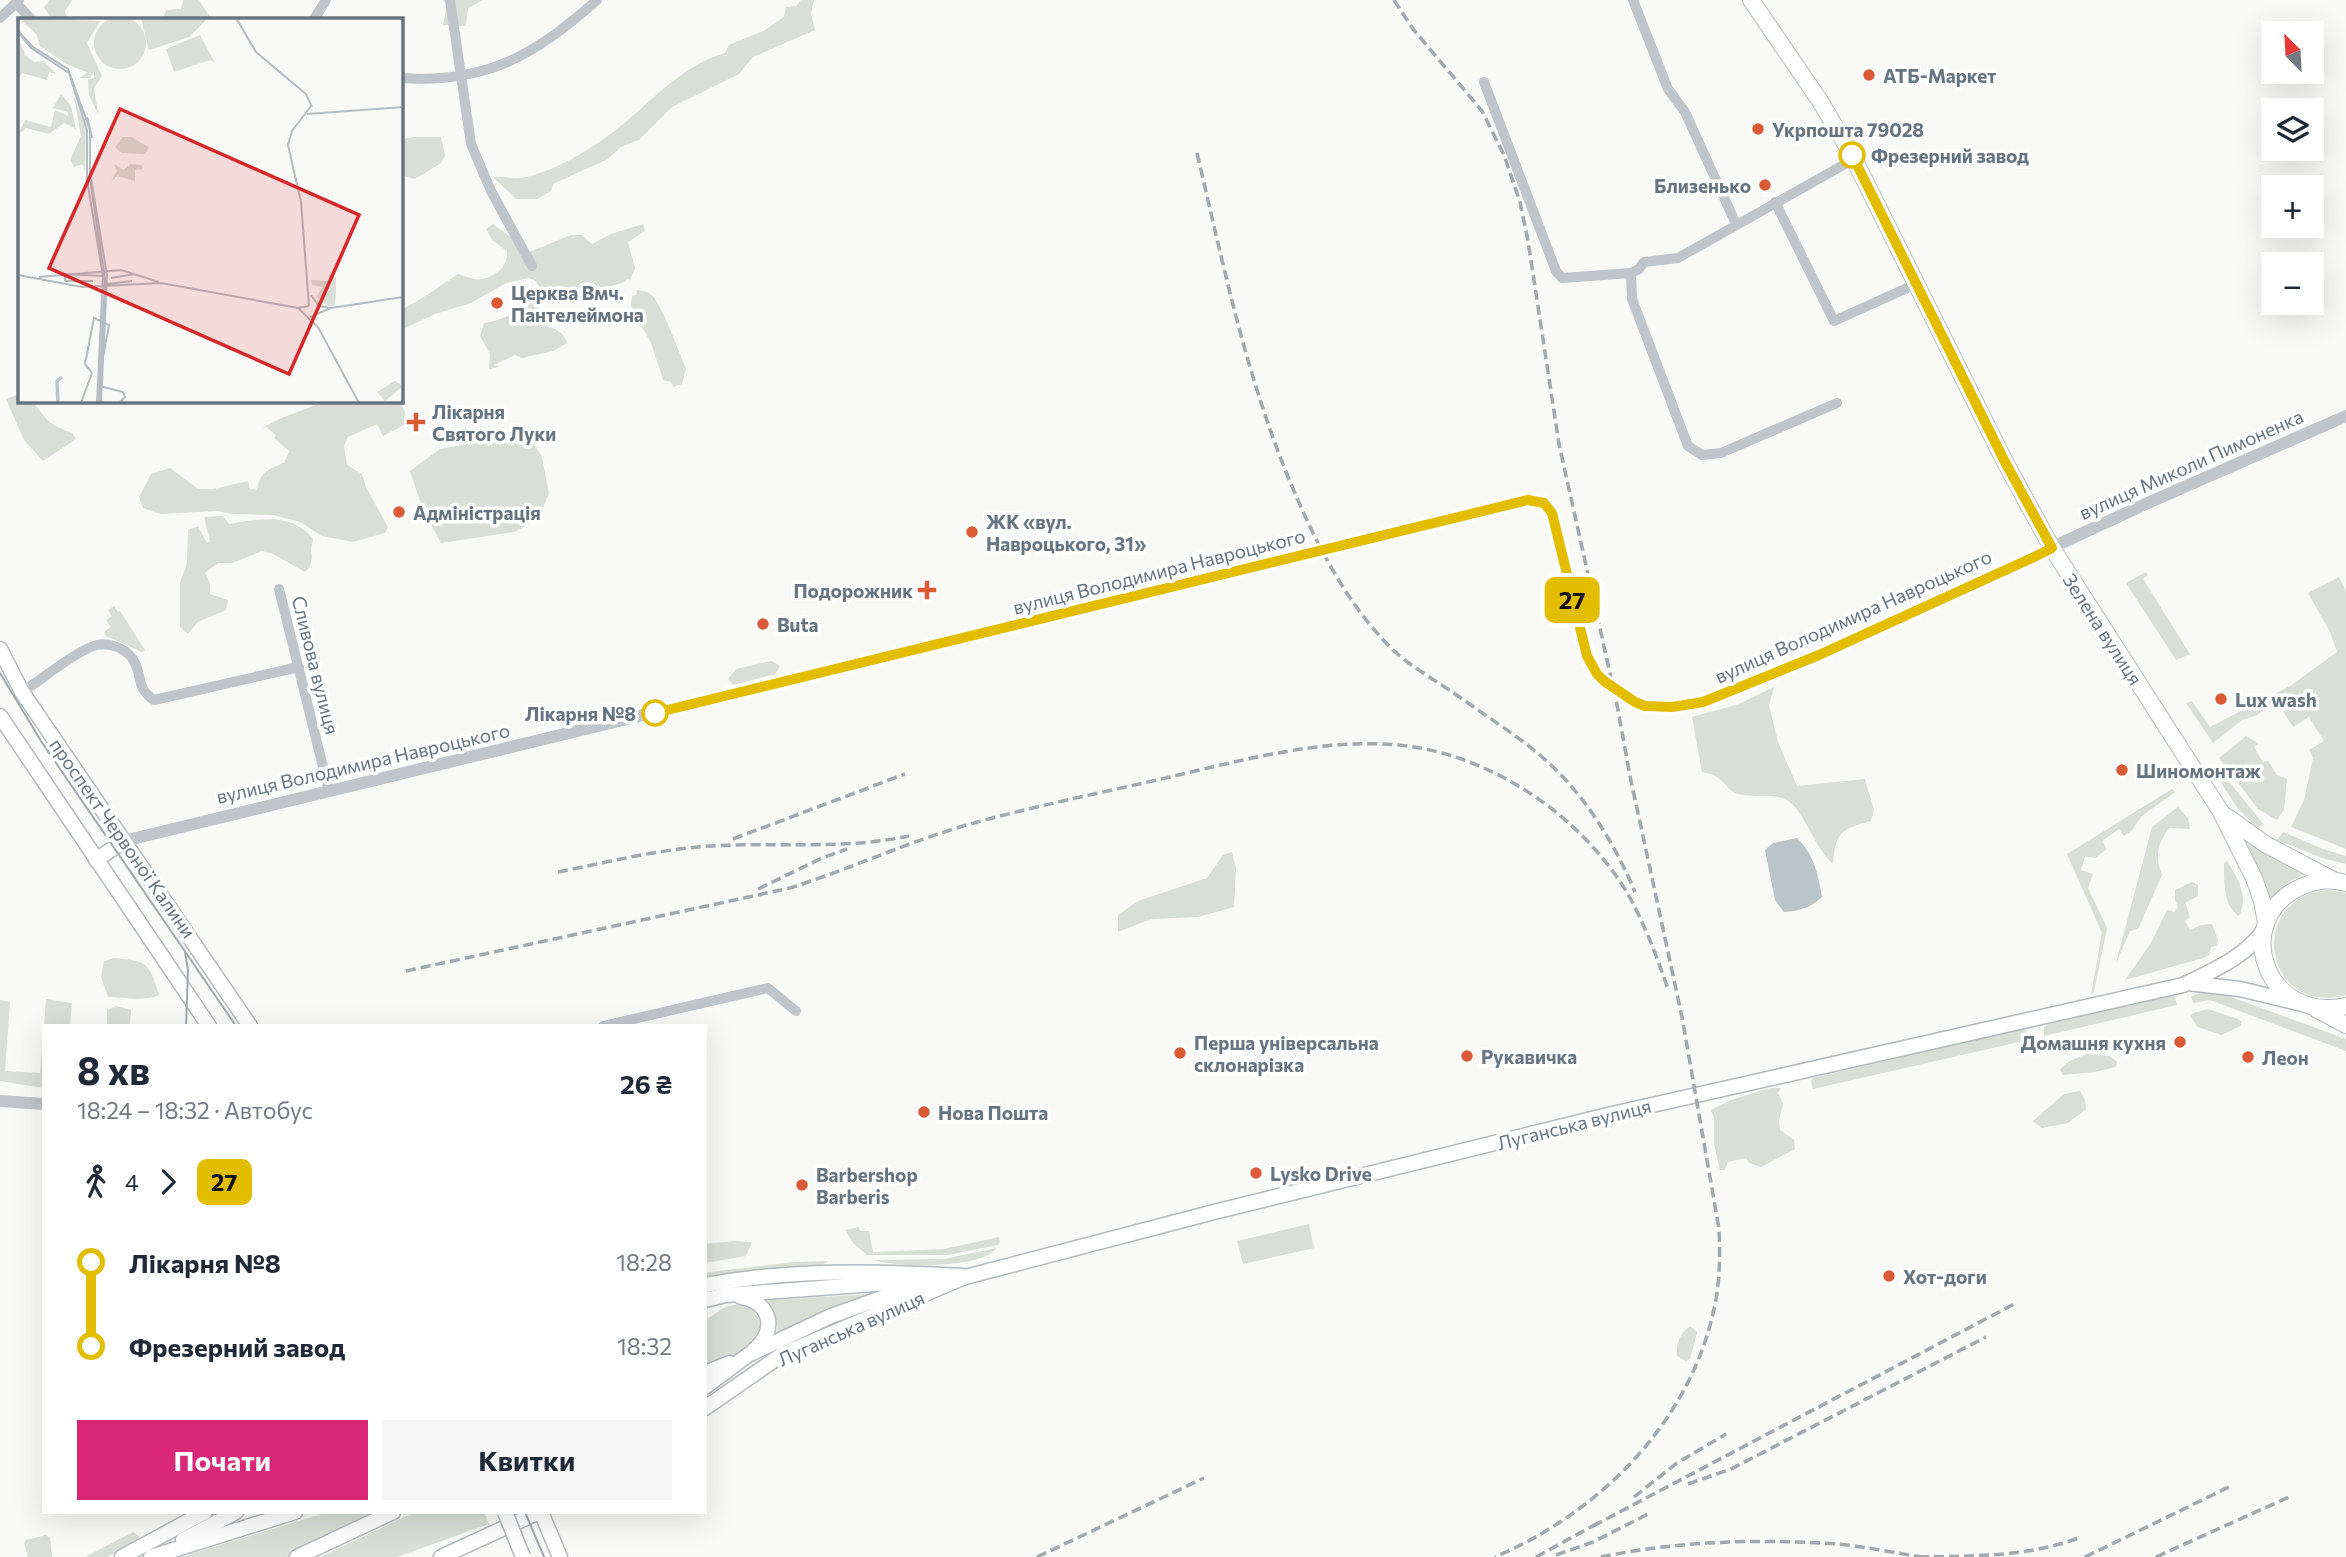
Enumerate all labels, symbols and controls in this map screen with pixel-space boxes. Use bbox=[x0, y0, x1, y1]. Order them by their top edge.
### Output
inset map bbox=[18, 18, 402, 402]
north arrow bbox=[2261, 21, 2324, 84]
map controls bbox=[2261, 21, 2324, 315]
place label: АТБ-Маркет bbox=[1883, 64, 1996, 87]
marker: АТБ-Маркет bbox=[1861, 67, 1877, 83]
button: layers bbox=[2261, 98, 2324, 161]
place label: Укрпошта 79028 bbox=[1772, 118, 1924, 141]
marker: Укрпошта 79028 bbox=[1750, 121, 1766, 137]
marker: Фрезерний завод bbox=[1839, 142, 1865, 168]
place label: Фрезерний завод bbox=[1871, 144, 2029, 167]
place label: Близенько bbox=[1654, 174, 1751, 197]
button: + bbox=[2261, 175, 2324, 238]
marker: Близенько bbox=[1757, 177, 1773, 193]
button: − bbox=[2261, 252, 2324, 315]
place label: Церква Вмч. Пантелеймона bbox=[511, 281, 644, 326]
marker: Церква Вмч. Пантелеймона bbox=[489, 295, 505, 311]
place label: Лікарня Святого Луки bbox=[432, 400, 556, 445]
street label: вулиця Миколи Пимоненка bbox=[2075, 404, 2307, 524]
marker: Лікарня Святого Луки bbox=[406, 412, 426, 432]
place label: Адміністрація bbox=[413, 501, 541, 524]
marker: Адміністрація bbox=[391, 504, 407, 520]
place label: ЖК «вул. Навроцького, 31» bbox=[986, 510, 1146, 555]
street label: вулиця Володимира Навроцького bbox=[1010, 523, 1308, 619]
marker: ЖК «вул. Навроцького, 31» bbox=[964, 524, 980, 540]
street label: вулиця Володимира Навроцького bbox=[1711, 544, 1995, 688]
street label: Зелена вулиця bbox=[2058, 569, 2148, 689]
line badge: 27 bbox=[1540, 577, 1604, 623]
place label: Подорожник bbox=[793, 579, 913, 602]
marker: Подорожник bbox=[919, 582, 935, 598]
text: 27 bbox=[1559, 585, 1585, 614]
street label: Сливова вулиця bbox=[288, 593, 344, 737]
place label: Buta bbox=[777, 613, 818, 636]
marker: Buta bbox=[755, 616, 771, 632]
place label: Lux wash bbox=[2235, 688, 2317, 711]
marker: Lux wash bbox=[2213, 691, 2229, 707]
marker: Лікарня №8 bbox=[642, 700, 668, 726]
place label: Лікарня №8 bbox=[525, 702, 636, 725]
street label: вулиця Володимира Навроцького bbox=[214, 718, 512, 808]
street label: проспект Червоної Калини bbox=[45, 734, 201, 942]
place label: Шиномонтаж bbox=[2136, 759, 2261, 782]
marker: Шиномонтаж bbox=[2114, 762, 2130, 778]
place label: Перша універсальна склонарізка bbox=[1194, 1031, 1379, 1076]
place label: Домашня кухня bbox=[2021, 1031, 2166, 1054]
marker: Домашня кухня bbox=[2172, 1034, 2188, 1050]
marker: Перша універсальна склонарізка bbox=[1172, 1045, 1188, 1061]
place label: Рукавичка bbox=[1481, 1045, 1577, 1068]
text: 8 хв bbox=[77, 1046, 150, 1093]
place label: Леон bbox=[2262, 1046, 2309, 1069]
marker: Рукавичка bbox=[1459, 1048, 1475, 1064]
marker: Леон bbox=[2240, 1049, 2256, 1065]
text: 26 ₴ bbox=[620, 1068, 672, 1099]
street label: Луганська вулиця bbox=[1495, 1094, 1653, 1154]
text: 18:24 – 18:32 · Автобус bbox=[77, 1096, 313, 1124]
place label: Нова Пошта bbox=[938, 1101, 1048, 1124]
marker: Нова Пошта bbox=[916, 1104, 932, 1120]
place label: Lysko Drive bbox=[1270, 1162, 1372, 1185]
icon: walk bbox=[77, 1163, 115, 1201]
icon: forward bbox=[149, 1163, 187, 1201]
place label: Barbershop Barberis bbox=[816, 1163, 918, 1208]
marker: Lysko Drive bbox=[1248, 1165, 1264, 1181]
text: 27 bbox=[211, 1167, 238, 1196]
text: 4 bbox=[125, 1168, 139, 1196]
marker: Barbershop Barberis bbox=[794, 1177, 810, 1193]
text: Лікарня №8 bbox=[129, 1247, 281, 1278]
text: 18:28 bbox=[616, 1248, 672, 1276]
place label: Хот-доги bbox=[1903, 1265, 1987, 1288]
marker: Хот-доги bbox=[1881, 1268, 1897, 1284]
street label: Луганська вулиця bbox=[774, 1285, 928, 1371]
text: Фрезерний завод bbox=[129, 1331, 345, 1362]
text: 18:32 bbox=[617, 1332, 672, 1360]
button: Почати bbox=[77, 1420, 368, 1500]
button: Квитки bbox=[382, 1420, 672, 1500]

